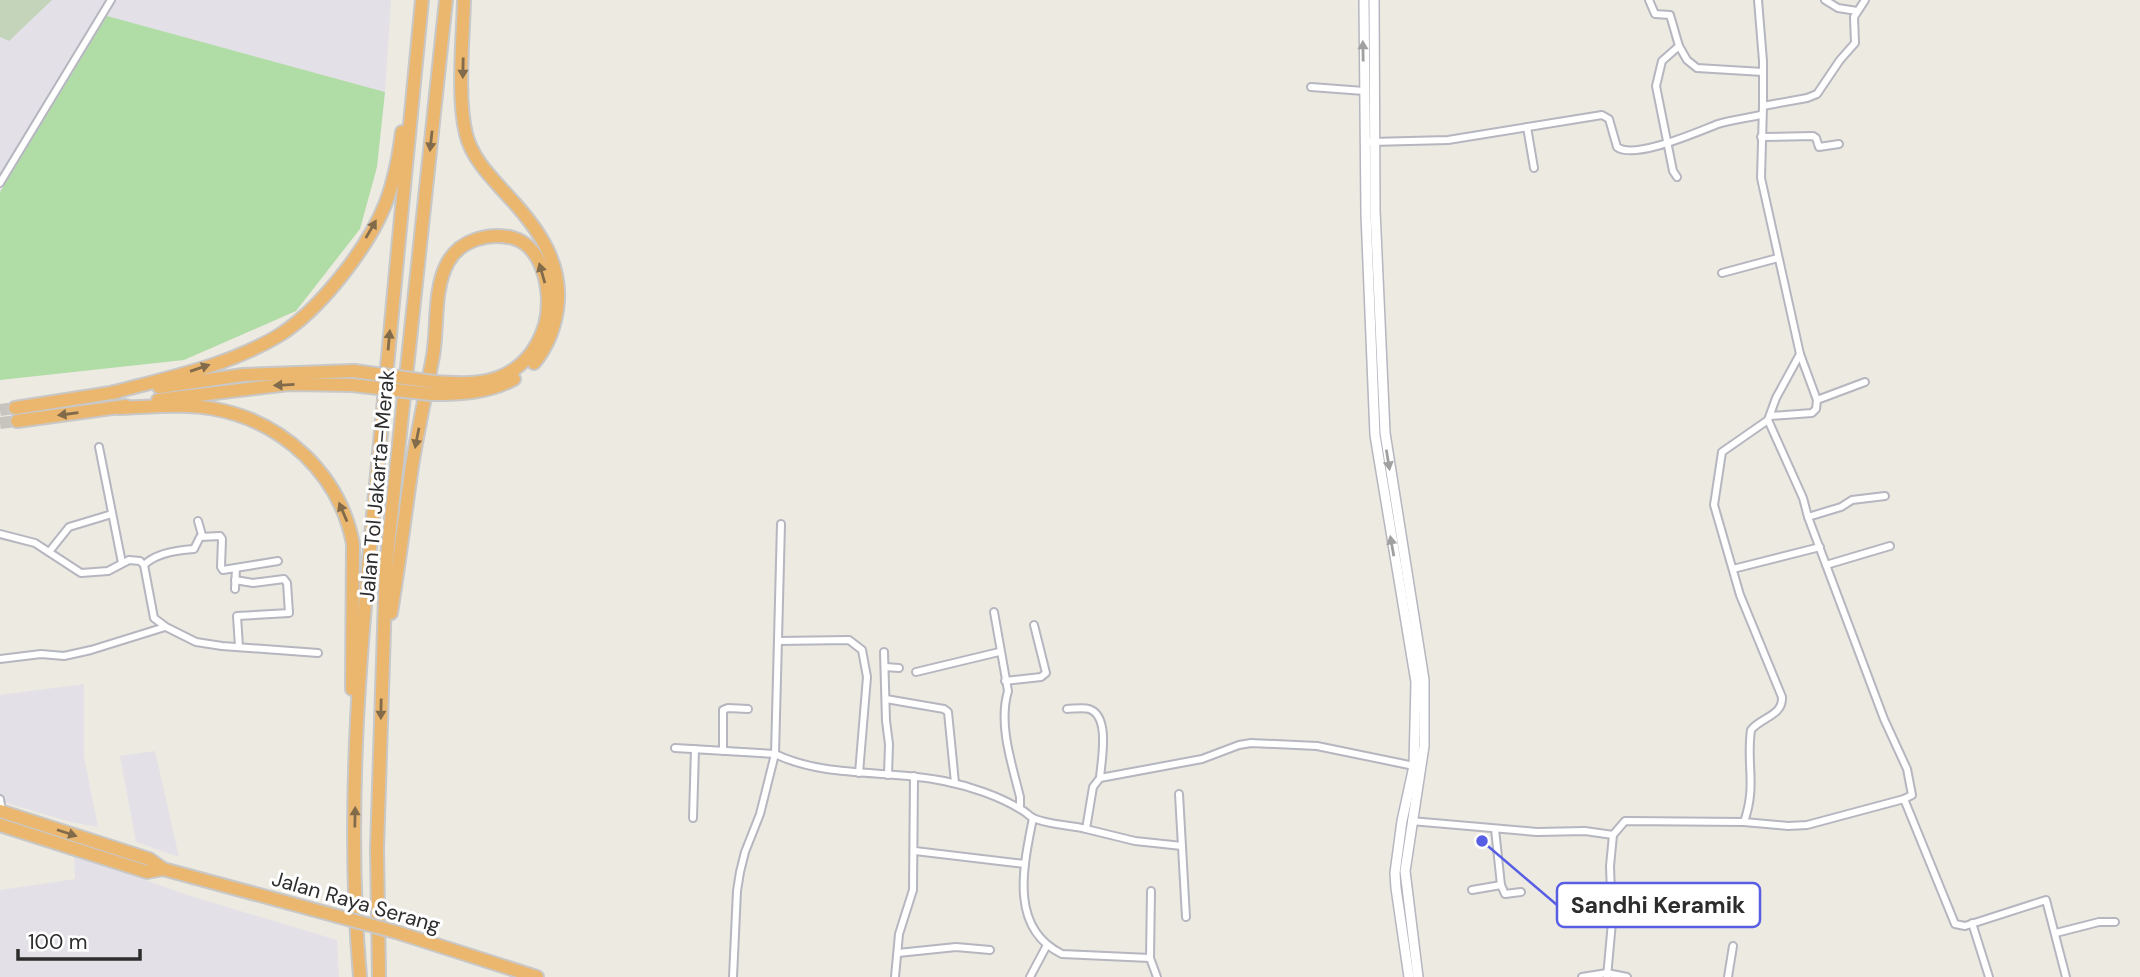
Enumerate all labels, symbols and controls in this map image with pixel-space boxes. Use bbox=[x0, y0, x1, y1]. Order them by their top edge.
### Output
one-way arrow bbox=[1357, 39, 1369, 61]
one-way arrow bbox=[457, 57, 469, 79]
one-way arrow bbox=[425, 130, 436, 152]
one-way arrow bbox=[365, 220, 377, 239]
one-way arrow bbox=[536, 261, 547, 283]
one-way arrow bbox=[384, 329, 395, 351]
one-way arrow bbox=[190, 362, 211, 372]
street label: Jalan Tol Jakarta–Merak bbox=[353, 368, 401, 603]
one-way arrow bbox=[273, 380, 295, 391]
one-way arrow bbox=[57, 409, 79, 420]
one-way arrow bbox=[412, 427, 423, 449]
one-way arrow bbox=[1383, 449, 1394, 471]
one-way arrow bbox=[337, 502, 349, 522]
one-way arrow bbox=[1386, 535, 1397, 557]
one-way arrow bbox=[375, 698, 386, 720]
one-way arrow bbox=[350, 806, 361, 828]
one-way arrow bbox=[56, 828, 77, 839]
street label: Jalan Raya Serang bbox=[268, 865, 444, 940]
callout: Sandhi Keramik bbox=[1557, 883, 1760, 927]
text: Sandhi Keramik bbox=[1571, 890, 1745, 920]
scale bar bbox=[18, 918, 140, 962]
text: 100 m bbox=[28, 928, 88, 956]

